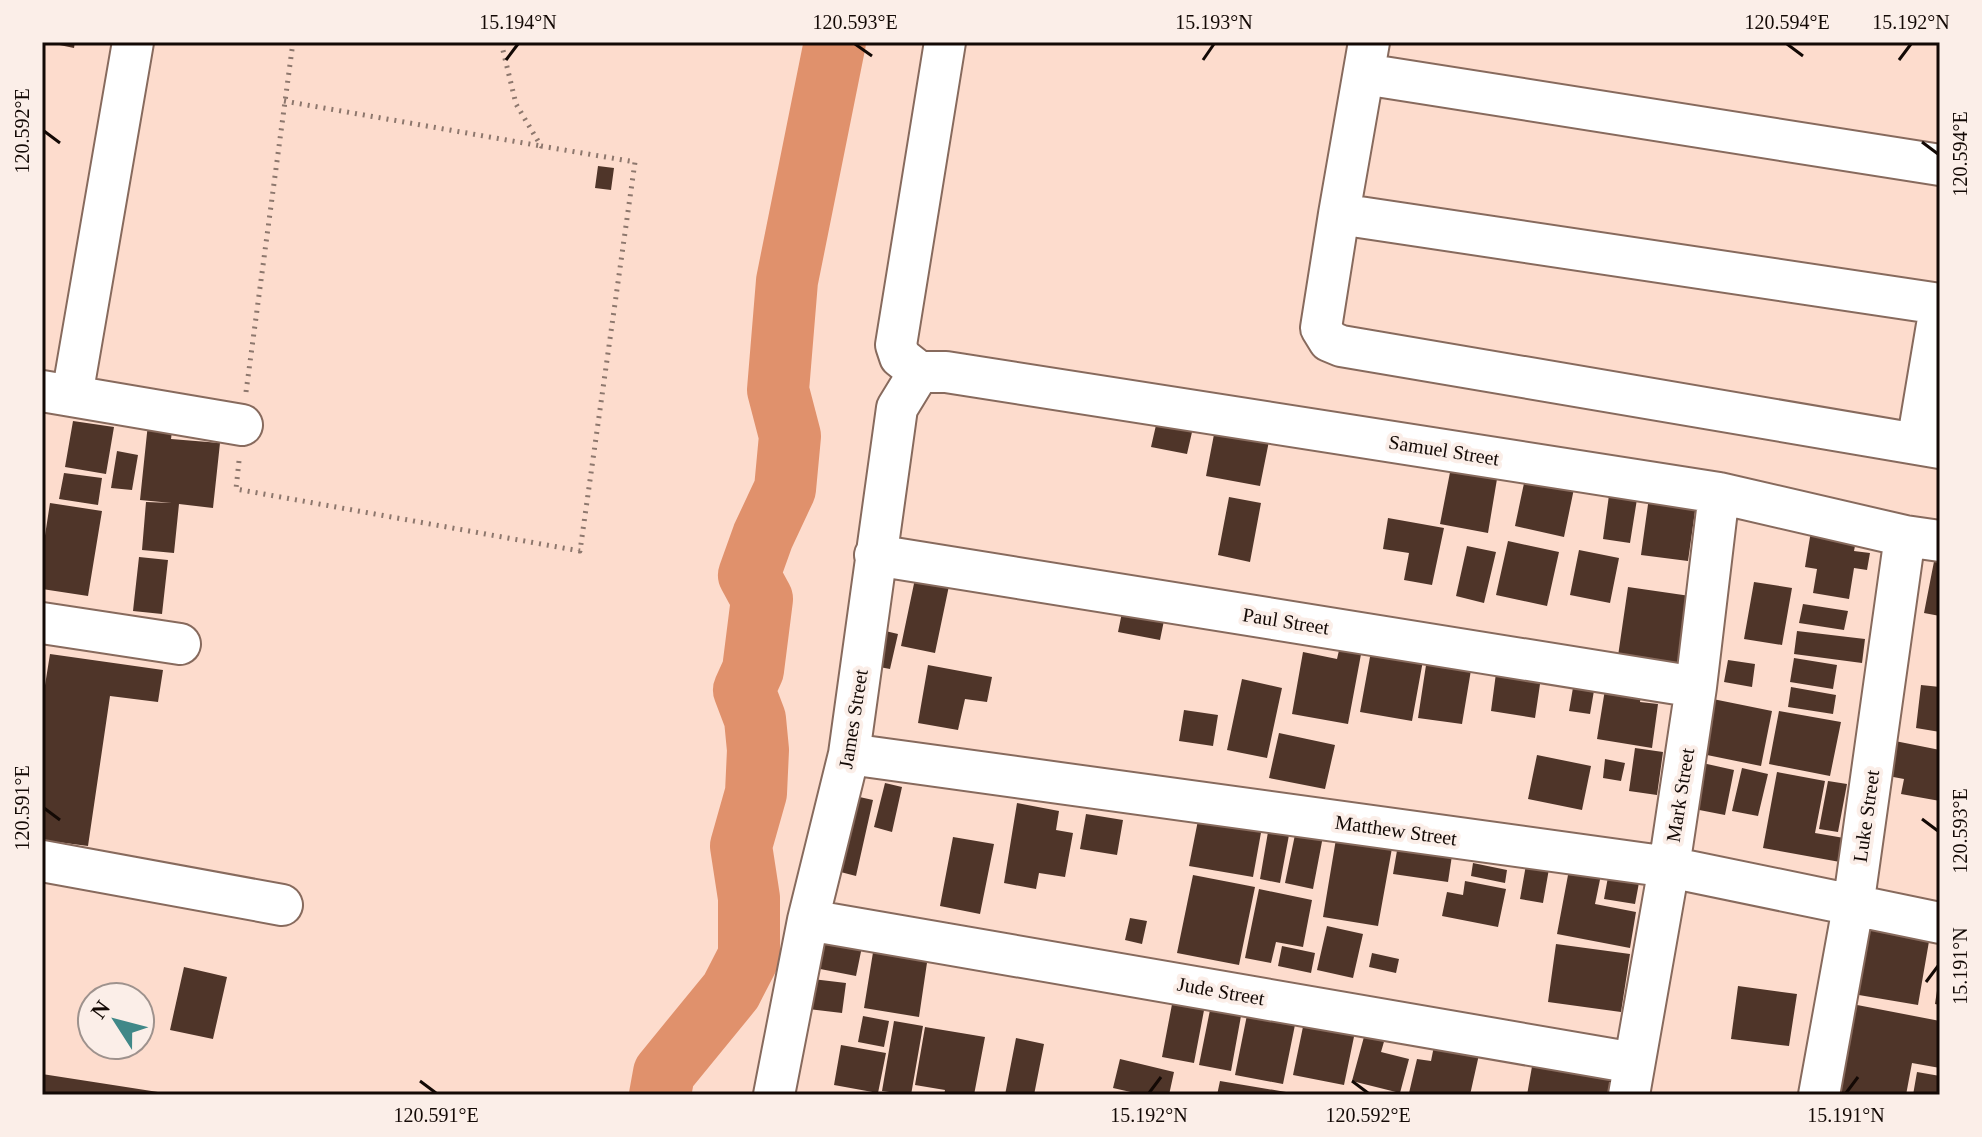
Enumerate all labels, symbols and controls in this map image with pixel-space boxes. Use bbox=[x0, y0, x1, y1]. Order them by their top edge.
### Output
text: 15.194°N bbox=[479, 11, 557, 33]
text: 120.593°E bbox=[812, 11, 898, 33]
text: 15.193°N bbox=[1175, 11, 1253, 33]
text: 120.594°E bbox=[1744, 11, 1830, 33]
text: 15.192°N bbox=[1872, 11, 1950, 33]
text: 120.592°E bbox=[11, 88, 33, 174]
text: 120.594°E bbox=[1949, 111, 1971, 197]
street label: Samuel Street bbox=[1387, 430, 1501, 470]
street label: Paul Street bbox=[1241, 603, 1331, 639]
street label: James Street bbox=[834, 667, 872, 770]
street label: Mark Street bbox=[1662, 746, 1698, 844]
text: 120.591°E bbox=[11, 765, 33, 851]
street label: Luke Street bbox=[1849, 768, 1883, 863]
text: 120.593°E bbox=[1949, 788, 1971, 874]
street label: Matthew Street bbox=[1334, 811, 1459, 849]
text: 15.191°N bbox=[1949, 927, 1971, 1005]
street label: Jude Street bbox=[1176, 972, 1267, 1010]
north arrow bbox=[76, 981, 156, 1061]
text: N bbox=[85, 996, 115, 1023]
text: 120.591°E bbox=[393, 1104, 479, 1126]
text: 15.192°N bbox=[1110, 1104, 1188, 1126]
text: 120.592°E bbox=[1325, 1104, 1411, 1126]
text: 15.191°N bbox=[1807, 1104, 1885, 1126]

